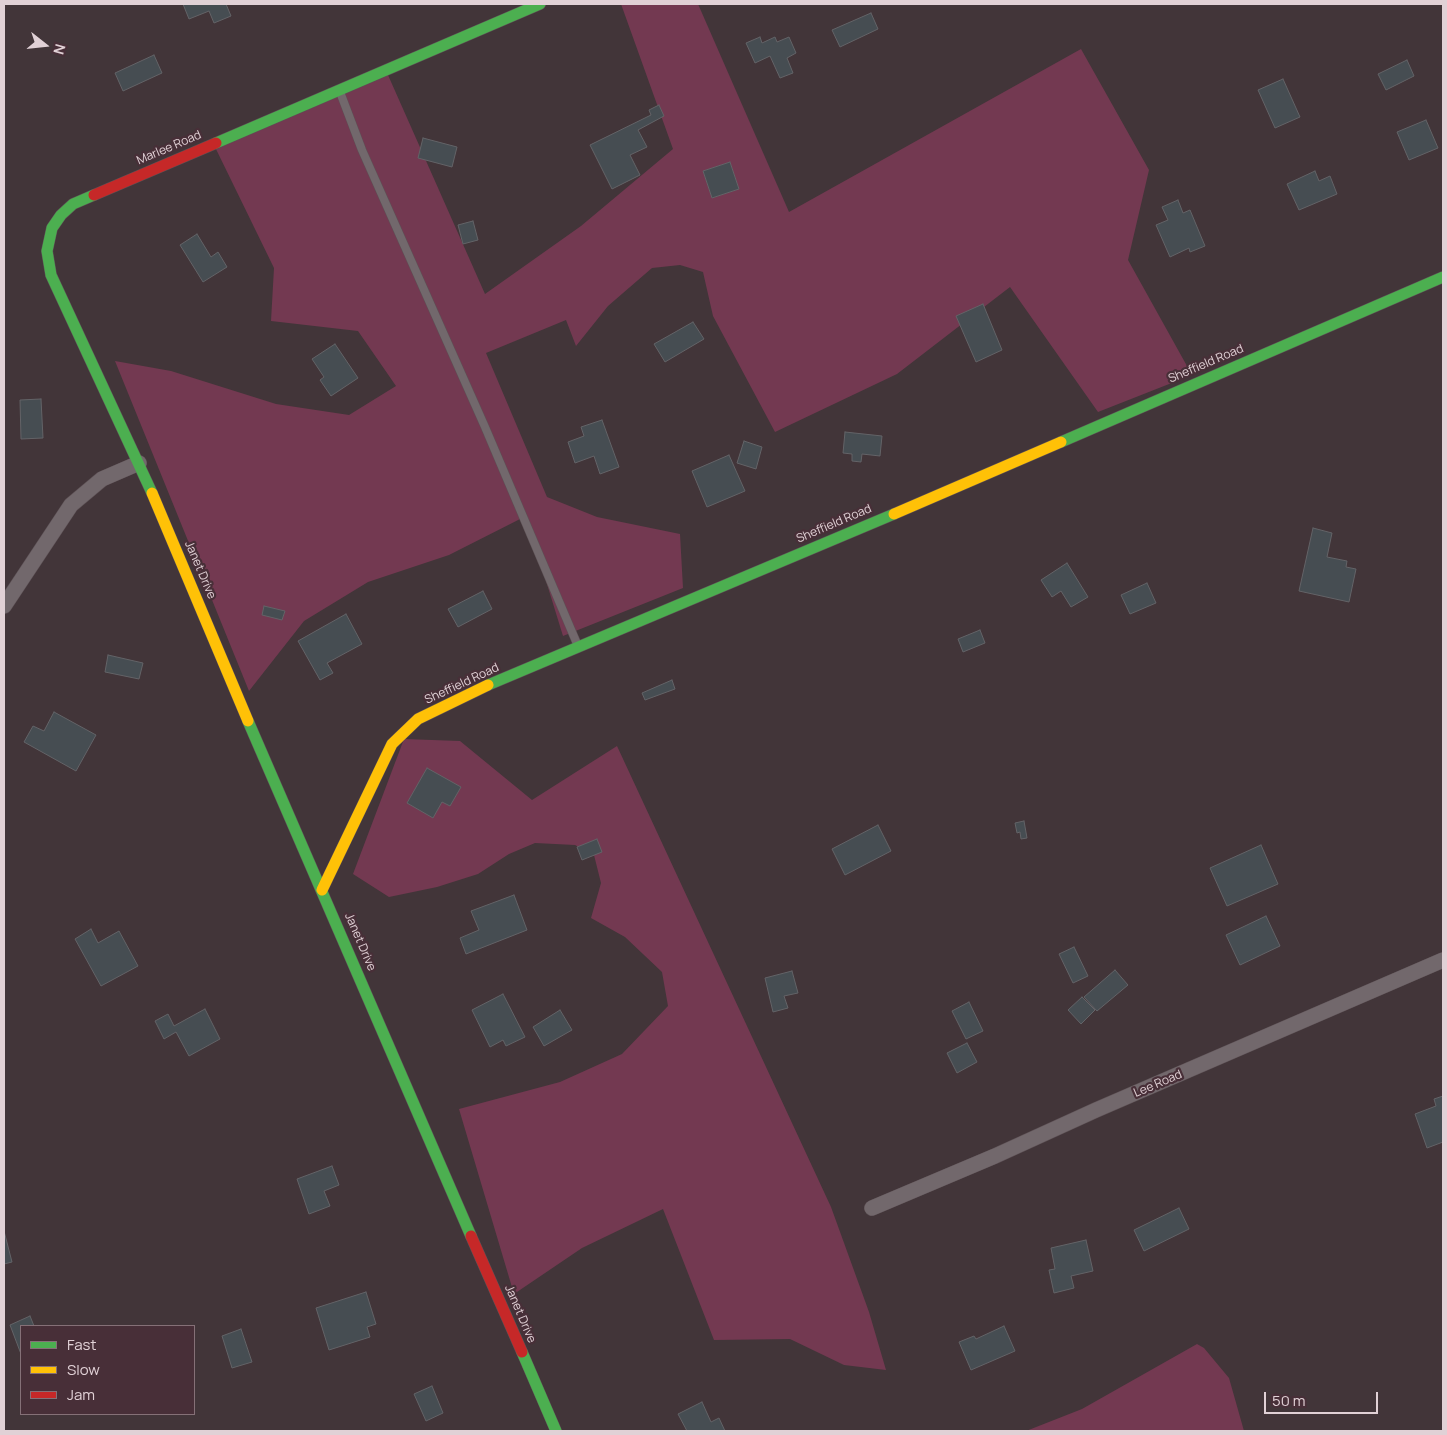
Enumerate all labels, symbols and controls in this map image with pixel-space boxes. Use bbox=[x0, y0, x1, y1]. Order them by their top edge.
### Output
north arrow bbox=[20, 20, 70, 70]
text: N bbox=[49, 42, 70, 57]
street label: Marlee Road bbox=[135, 128, 203, 168]
street label: Sheffield Road bbox=[1166, 342, 1246, 386]
street label: Sheffield Road bbox=[794, 502, 874, 546]
street label: Janet Drive bbox=[181, 539, 219, 601]
street label: Sheffield Road bbox=[423, 661, 501, 707]
street label: Janet Drive bbox=[341, 911, 379, 973]
street label: Lee Road bbox=[1132, 1067, 1184, 1101]
street label: Janet Drive bbox=[501, 1283, 539, 1345]
legend bbox=[20, 1325, 195, 1415]
text: Fast bbox=[67, 1334, 96, 1355]
text: Slow bbox=[67, 1359, 100, 1380]
scale bar bbox=[1267, 1382, 1381, 1414]
text: Jam bbox=[67, 1384, 95, 1405]
text: 50 m bbox=[1272, 1390, 1306, 1411]

